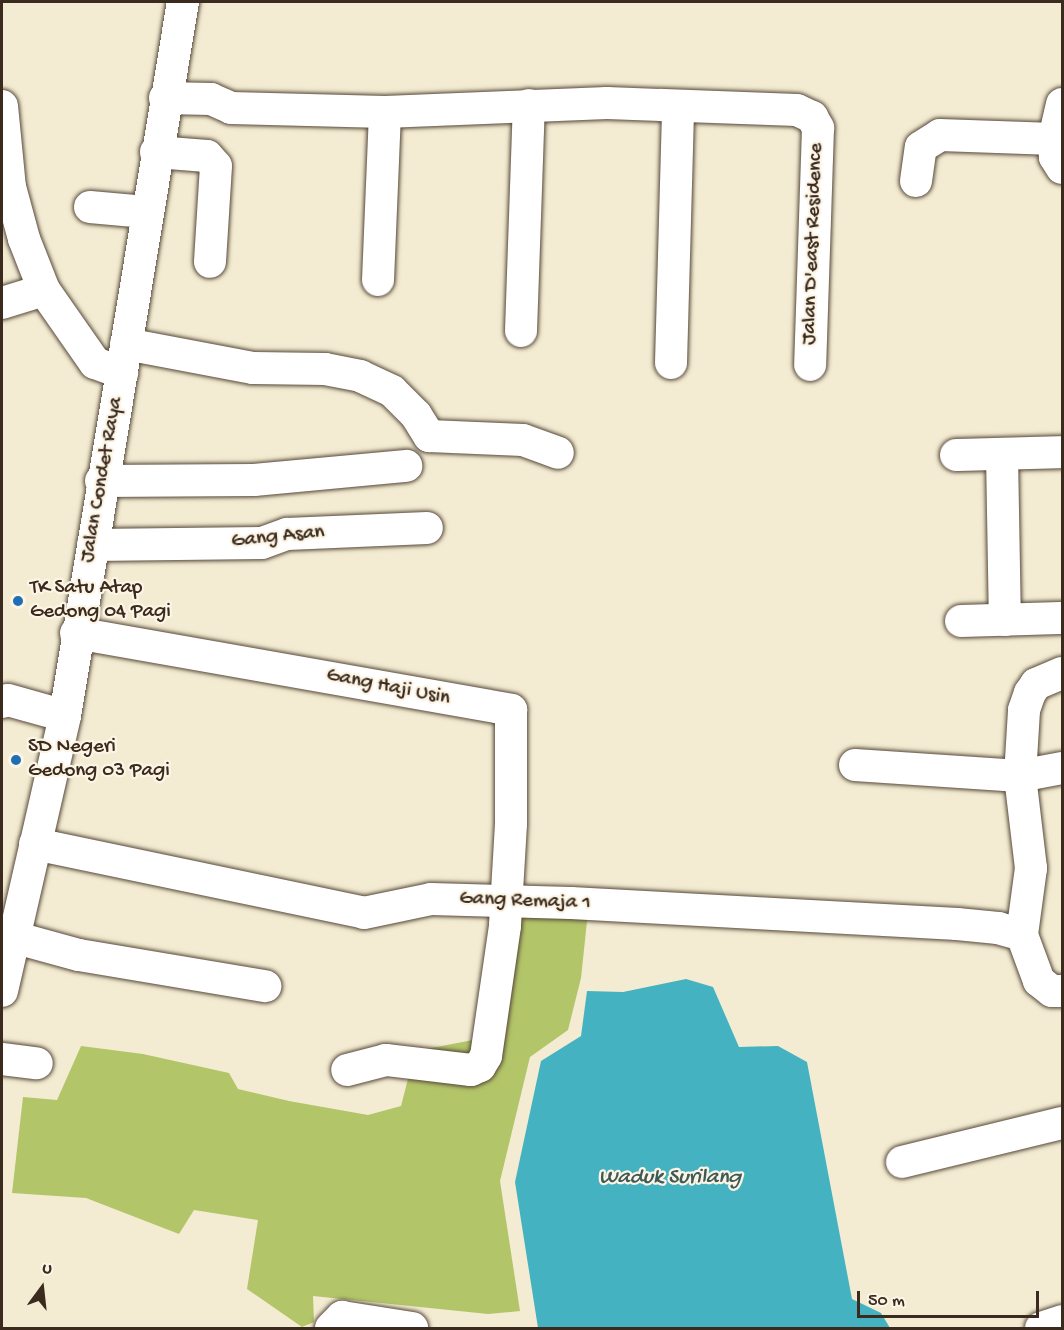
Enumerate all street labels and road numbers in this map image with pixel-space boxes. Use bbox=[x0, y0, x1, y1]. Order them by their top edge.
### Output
street label: Jalan D'east Residence bbox=[798, 143, 830, 345]
street label: Jalan Condet Raya bbox=[76, 395, 130, 565]
street label: Gang Asan bbox=[230, 521, 326, 555]
street label: Gang Haji Usin bbox=[324, 664, 452, 712]
street label: Gang Remaja 1 bbox=[459, 887, 591, 917]

